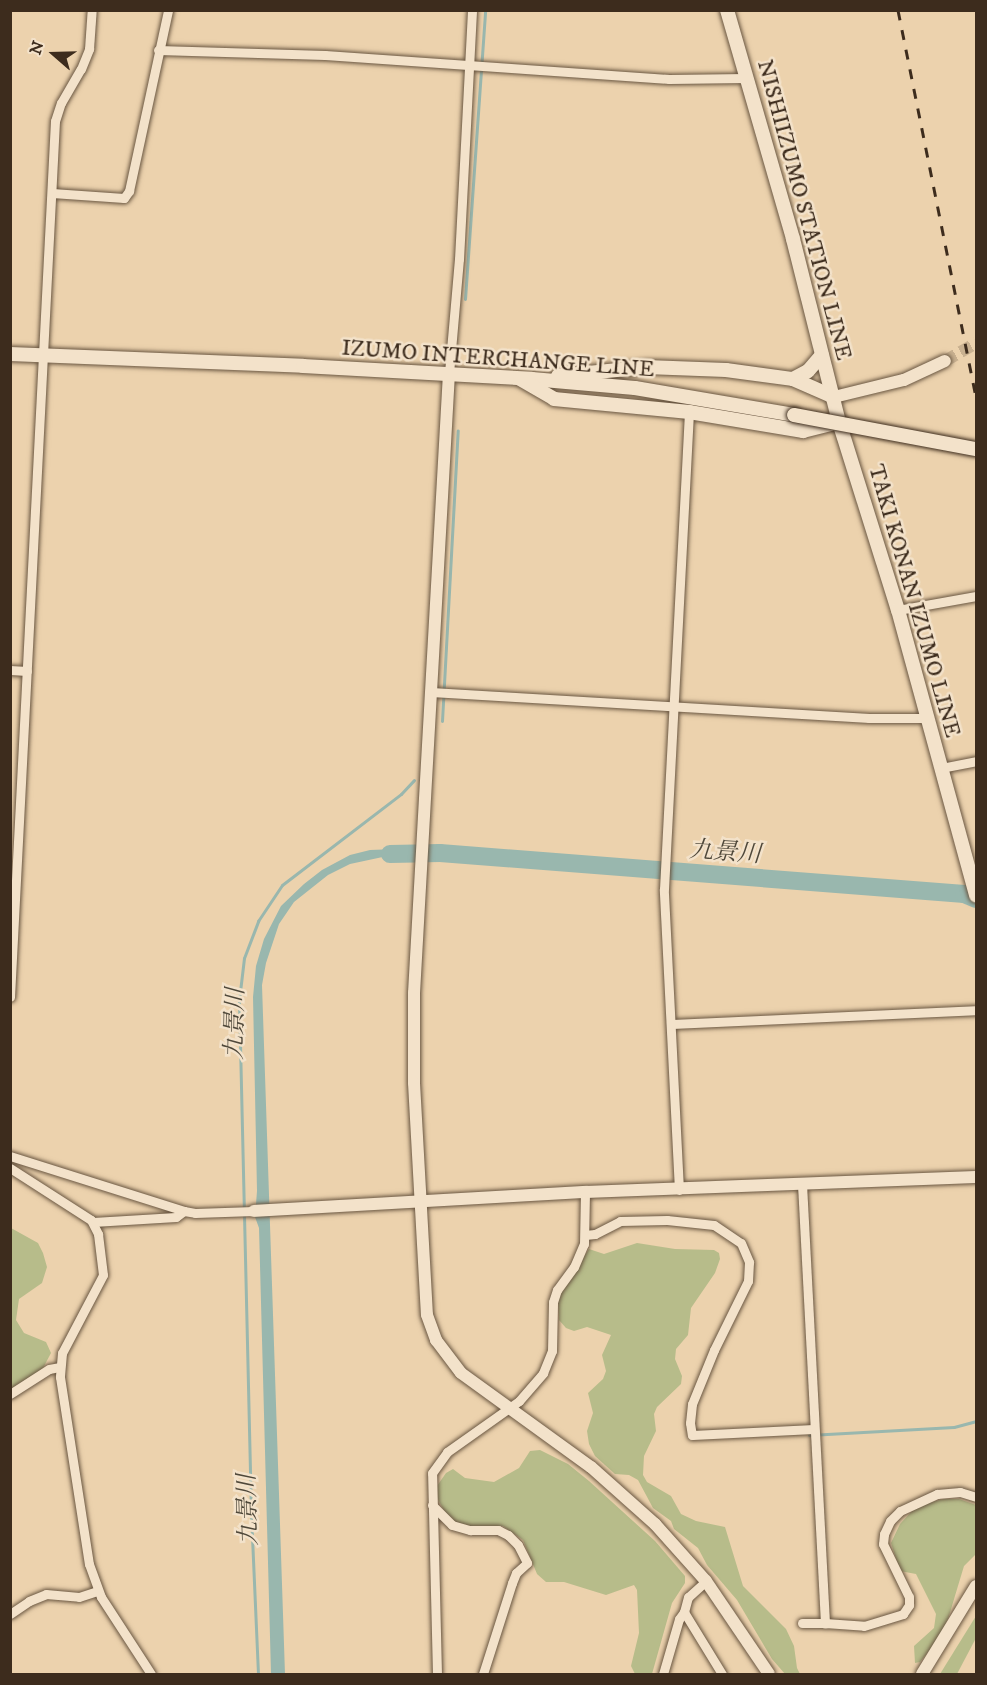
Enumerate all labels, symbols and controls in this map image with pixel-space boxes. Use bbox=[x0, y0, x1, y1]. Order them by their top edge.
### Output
north arrow bbox=[24, 24, 84, 84]
text: N bbox=[25, 38, 49, 57]
street label: NISHIIZUMO STATION LINE bbox=[751, 57, 857, 363]
street label: IZUMO INTERCHANGE LINE bbox=[341, 335, 655, 383]
street label: TAKI KONAN IZUMO LINE bbox=[862, 461, 966, 741]
water label: 九景川 bbox=[688, 836, 762, 870]
water label: 九景川 bbox=[221, 988, 251, 1060]
water label: 九景川 bbox=[233, 1474, 265, 1546]

